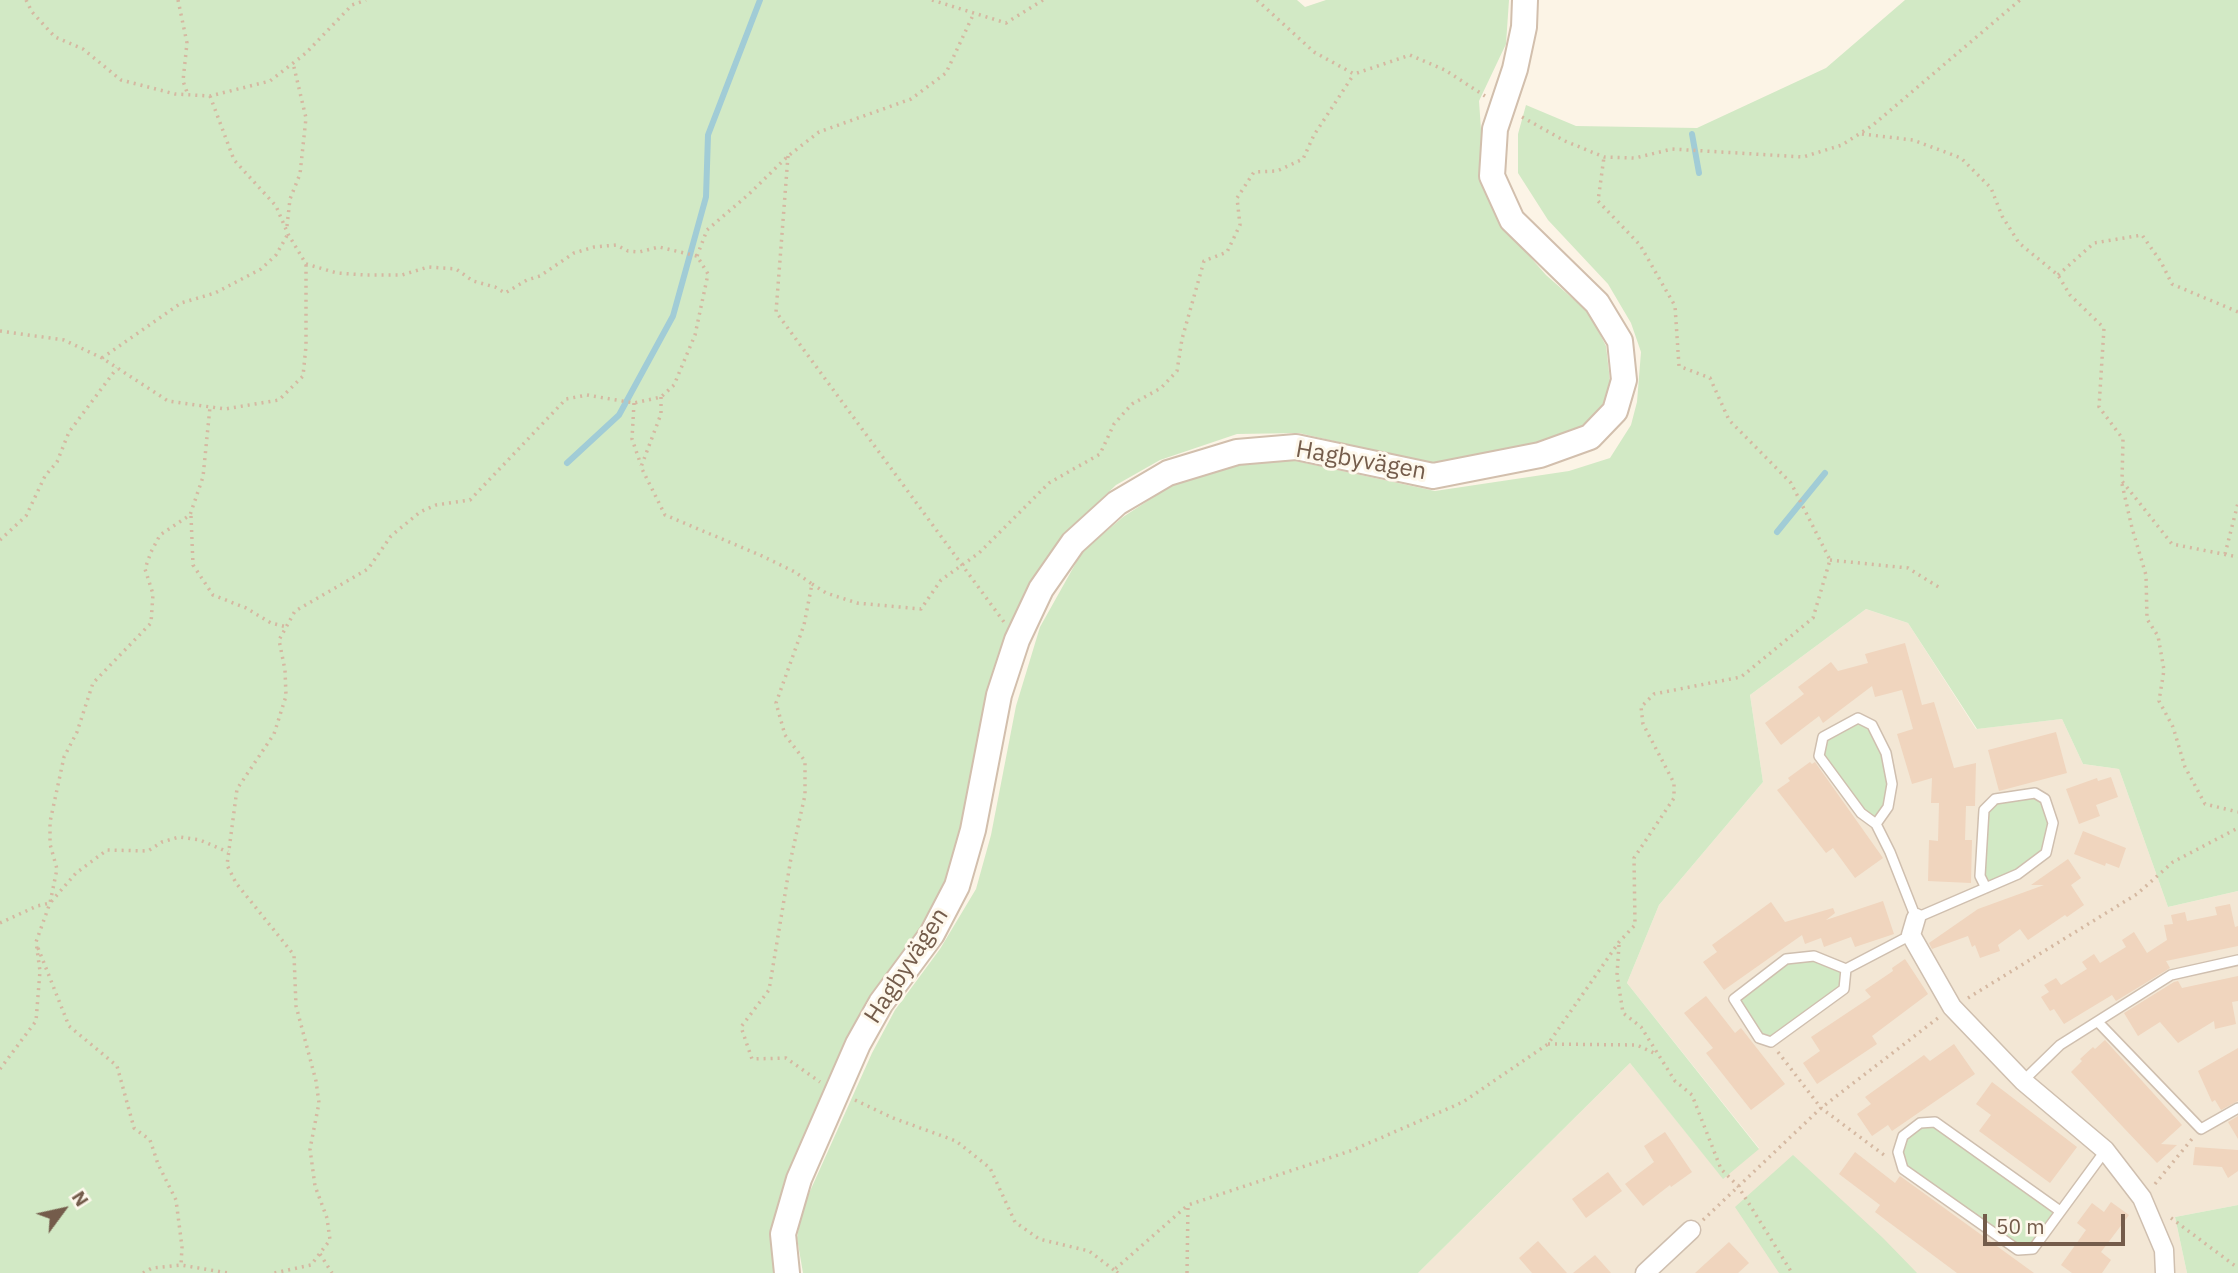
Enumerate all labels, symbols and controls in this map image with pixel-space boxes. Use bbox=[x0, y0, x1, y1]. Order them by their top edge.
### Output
street label: Hagbyvägen bbox=[1294, 435, 1428, 487]
street label: Hagbyvägen bbox=[859, 903, 955, 1029]
north arrow bbox=[28, 1175, 98, 1245]
text: N bbox=[67, 1186, 94, 1211]
scale bar bbox=[1986, 1200, 2128, 1244]
text: 50 m bbox=[1996, 1212, 2045, 1240]

